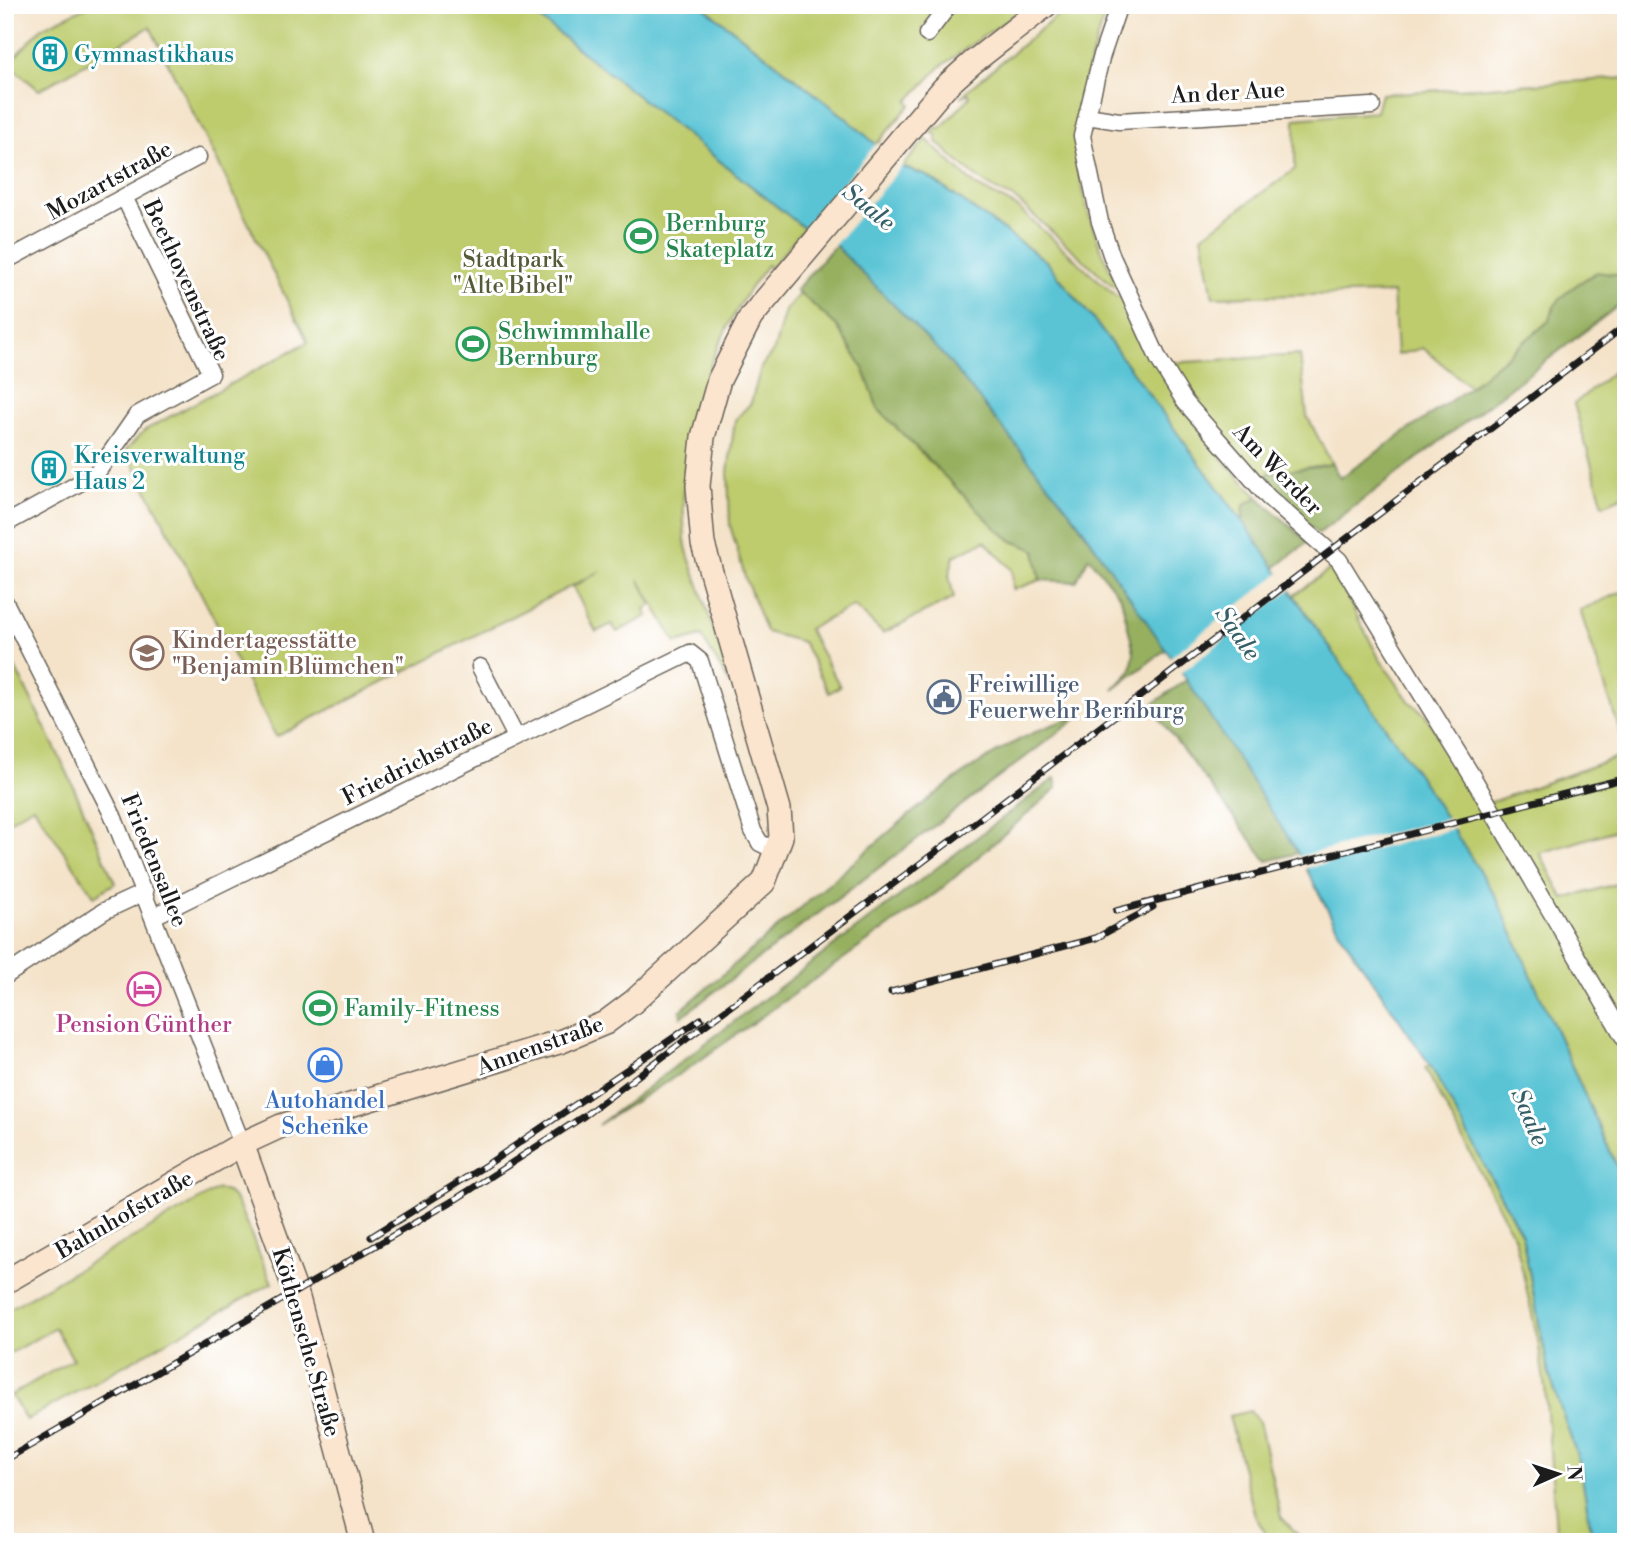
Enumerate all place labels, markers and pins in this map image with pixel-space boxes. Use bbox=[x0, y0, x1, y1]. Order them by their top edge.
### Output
building icon: Gymnastikhaus bbox=[31, 35, 69, 73]
place label: Gymnastikhaus bbox=[74, 41, 234, 69]
place label: Bernburg Skateplatz bbox=[665, 210, 774, 264]
sports icon: Bernburg Skateplatz bbox=[622, 217, 660, 255]
place label: Schwimmhalle Bernburg bbox=[497, 318, 651, 372]
sports icon: Schwimmhalle Bernburg bbox=[454, 325, 492, 363]
place label: Kreisverwaltung Haus 2 bbox=[74, 442, 245, 496]
building icon: Kreisverwaltung Haus 2 bbox=[30, 449, 68, 487]
place label: Kindertagesstätte "Benjamin Blümchen" bbox=[172, 627, 404, 681]
school or university icon: Kindertagesstätte "Benjamin Blümchen" bbox=[128, 634, 166, 672]
place label: Freiwillige Feuerwehr Bernburg bbox=[968, 671, 1184, 725]
public building icon: Freiwillige Feuerwehr Bernburg bbox=[925, 678, 963, 716]
hotel icon: Pension Günther bbox=[125, 970, 163, 1008]
sports icon: Family-Fitness bbox=[301, 989, 339, 1027]
place label: Family-Fitness bbox=[344, 995, 500, 1023]
place label: Pension Günther bbox=[56, 1011, 232, 1039]
shop icon: Autohandel Schenke bbox=[306, 1046, 344, 1084]
place label: Autohandel Schenke bbox=[264, 1087, 385, 1141]

